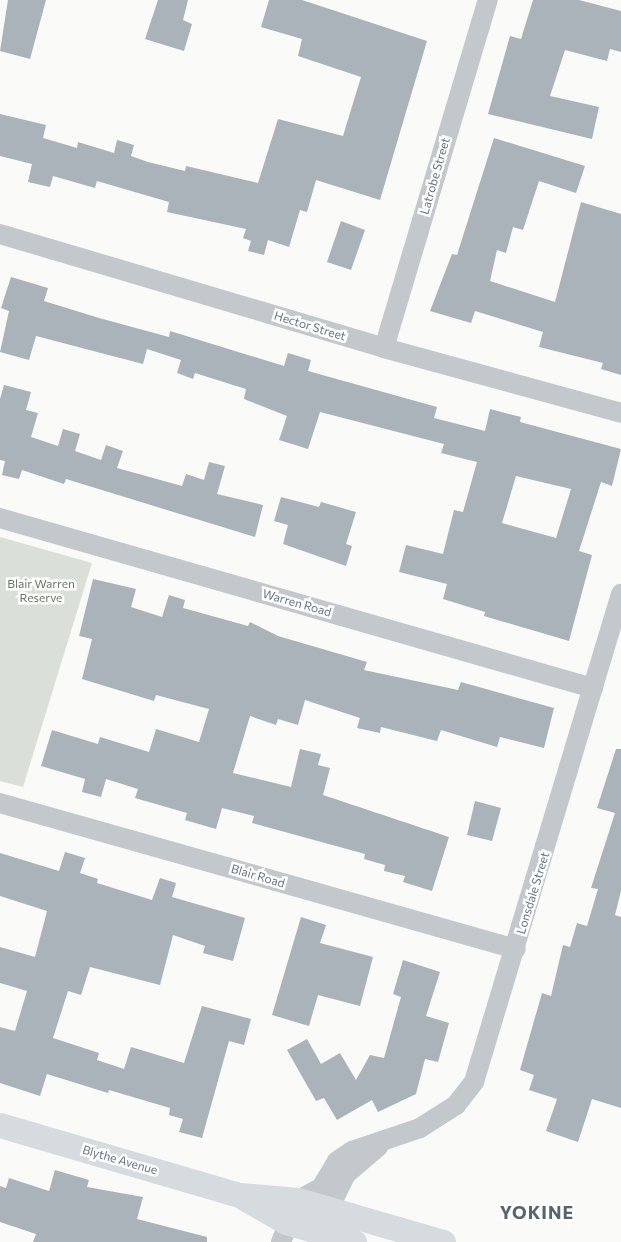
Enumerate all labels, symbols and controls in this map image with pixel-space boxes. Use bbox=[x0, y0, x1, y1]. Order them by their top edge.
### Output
street label: Latrobe Street bbox=[417, 136, 453, 216]
street label: Hector Street bbox=[272, 308, 348, 344]
park label: Blair Warren Reserve bbox=[7, 577, 75, 605]
street label: Warren Road bbox=[261, 586, 333, 620]
street label: Lonsdale Street bbox=[514, 850, 552, 936]
street label: Blair Road bbox=[229, 861, 287, 891]
street label: Blythe Avenue bbox=[81, 1142, 159, 1178]
district label: YOKINE bbox=[499, 1201, 575, 1223]

